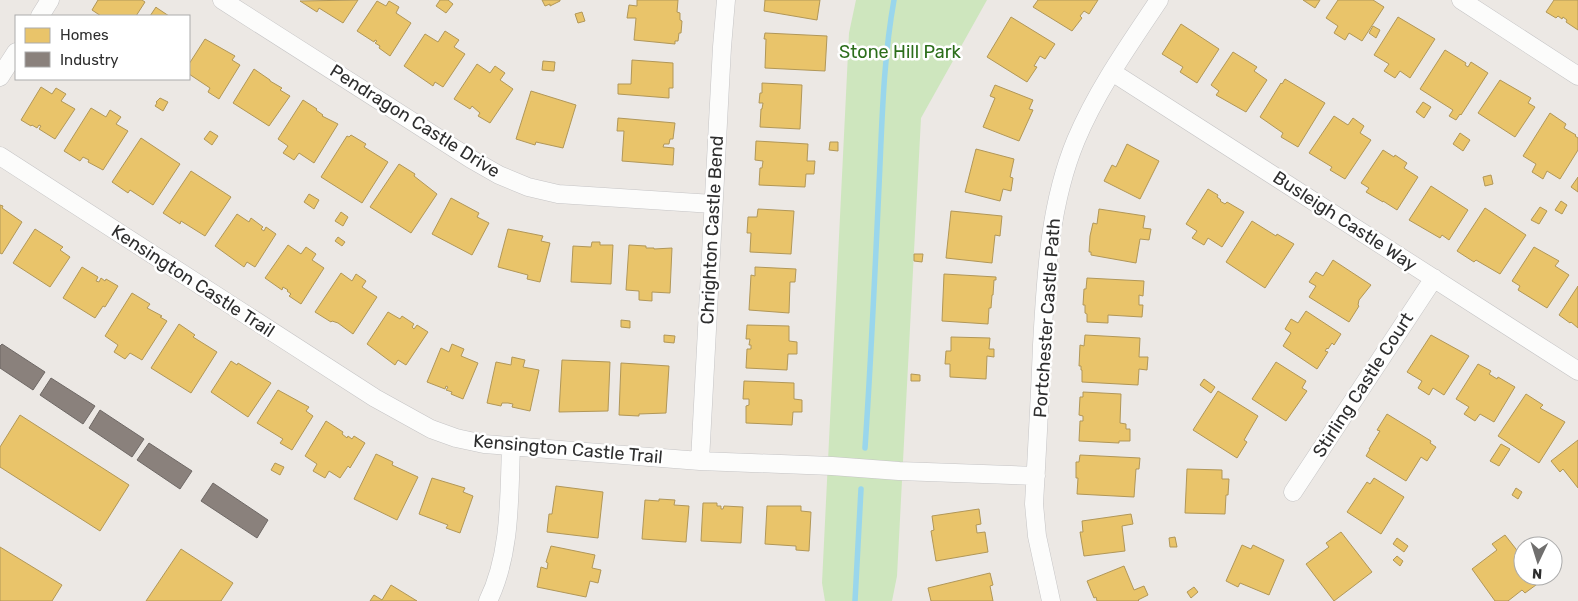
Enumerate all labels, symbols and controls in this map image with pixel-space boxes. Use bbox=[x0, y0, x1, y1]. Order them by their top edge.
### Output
legend bbox=[15, 15, 190, 80]
text: Homes bbox=[60, 26, 109, 44]
park label: Stone Hill Park bbox=[839, 41, 962, 63]
text: Industry bbox=[60, 51, 119, 69]
street label: Pendragon Castle Drive bbox=[326, 60, 504, 182]
street label: Chrighton Castle Bend bbox=[696, 135, 728, 325]
street label: Busleigh Castle Way bbox=[1269, 166, 1421, 276]
street label: Portchester Castle Path bbox=[1029, 217, 1065, 419]
street label: Kensington Castle Trail bbox=[107, 220, 279, 342]
street label: Stirling Castle Court bbox=[1308, 308, 1418, 462]
street label: Kensington Castle Trail bbox=[472, 430, 664, 468]
north arrow bbox=[1513, 536, 1563, 586]
text: N bbox=[1532, 565, 1543, 582]

